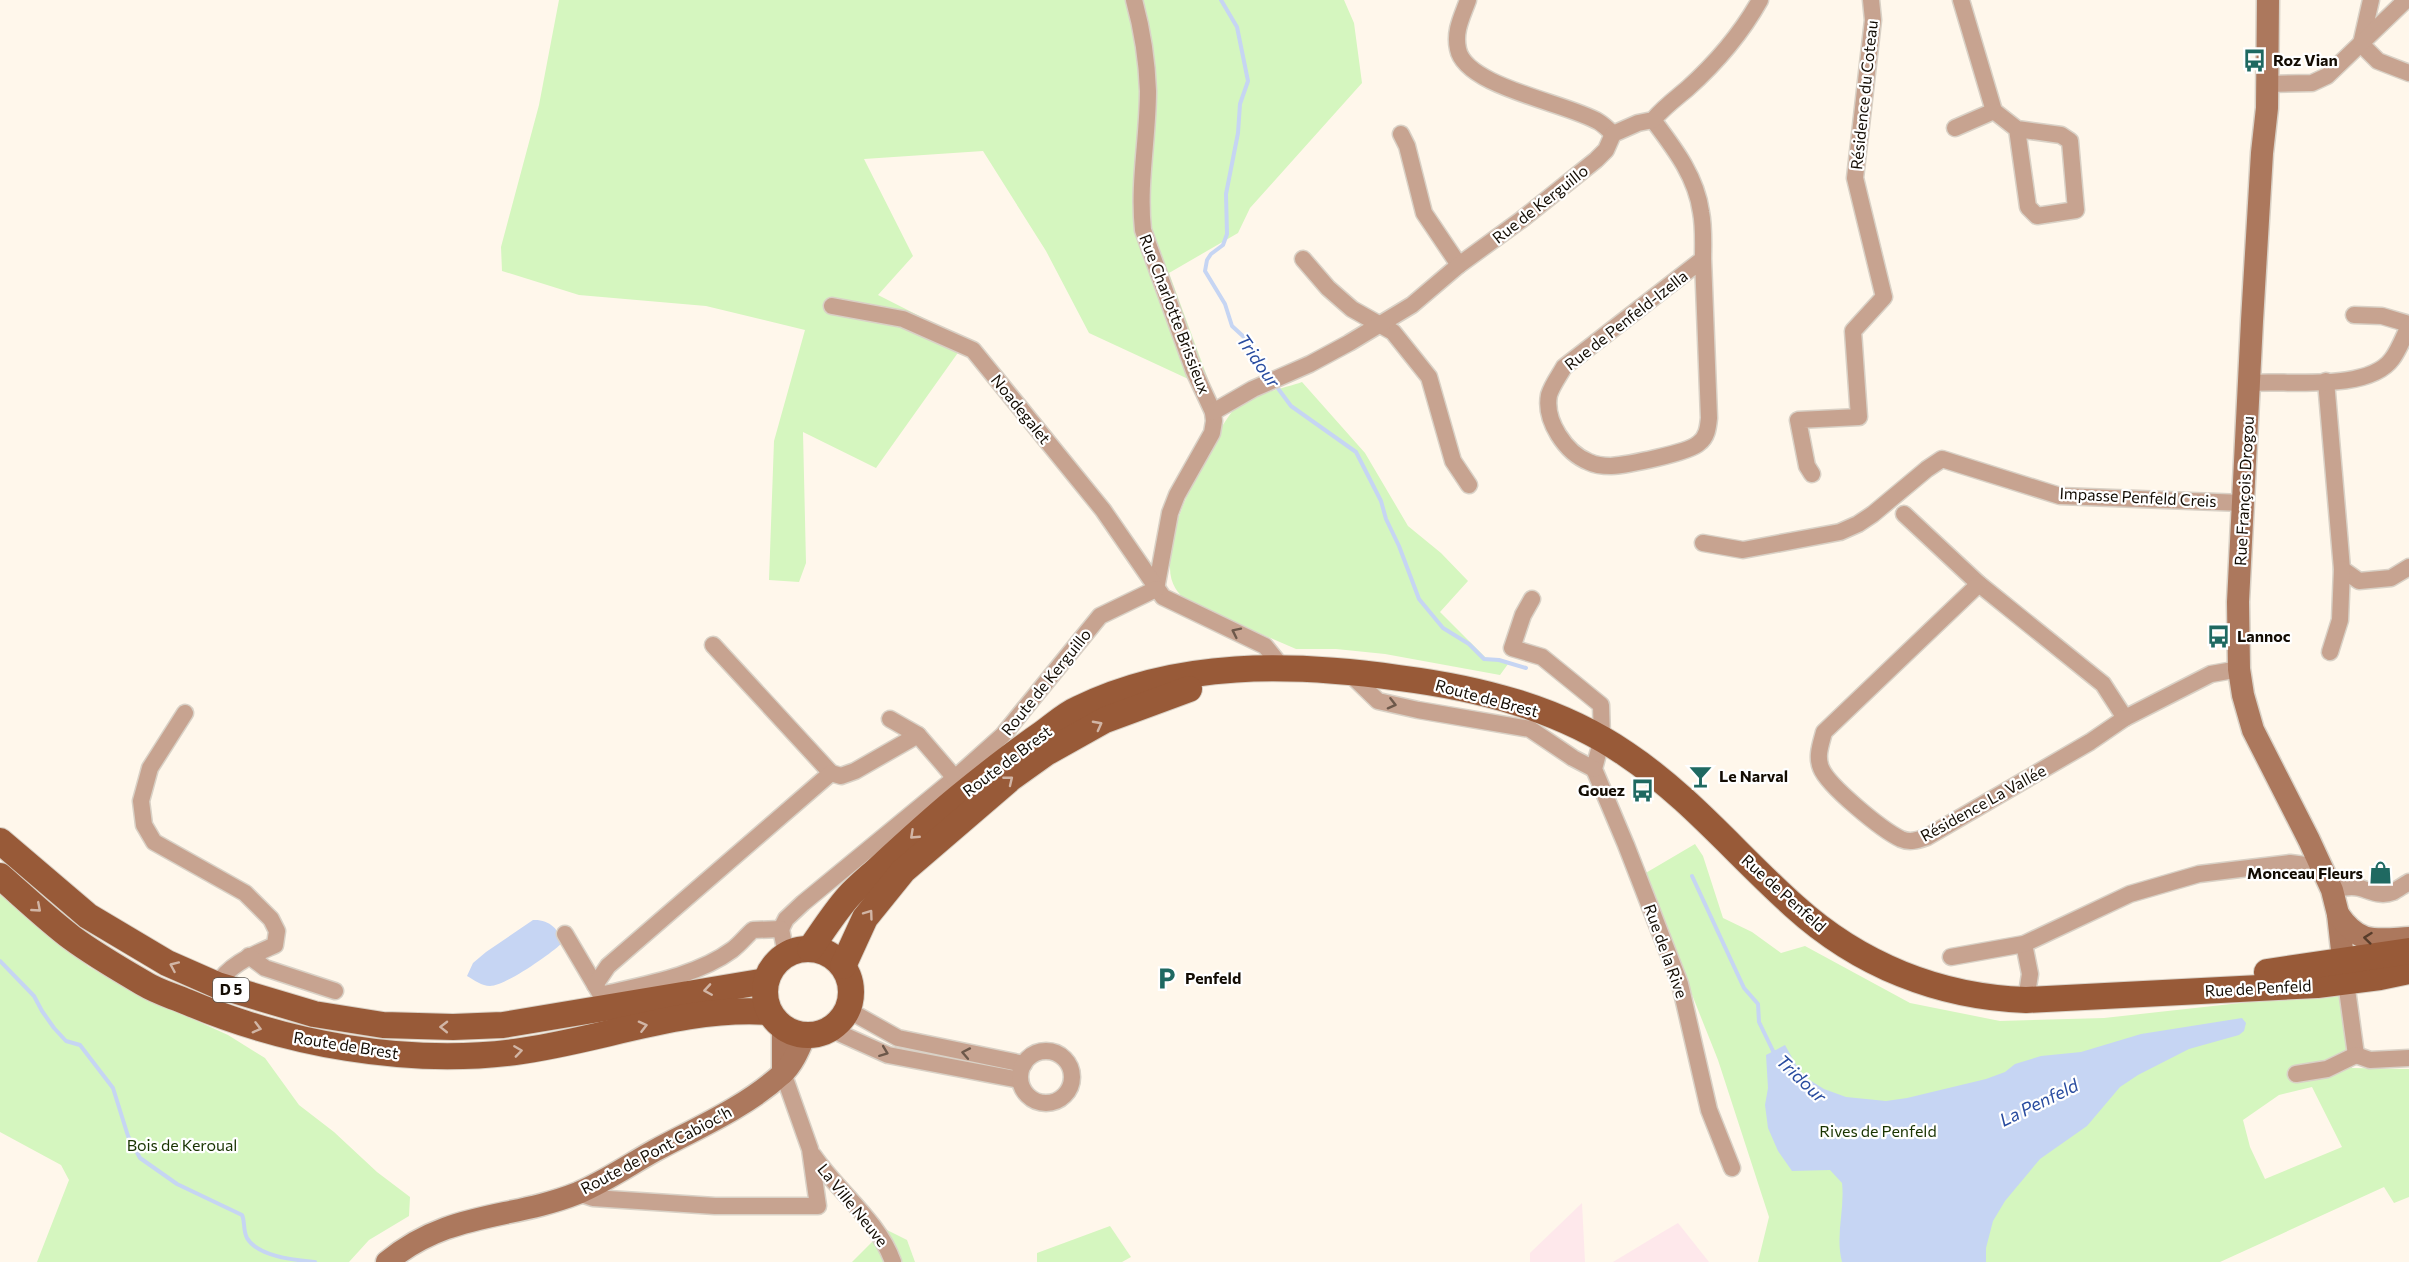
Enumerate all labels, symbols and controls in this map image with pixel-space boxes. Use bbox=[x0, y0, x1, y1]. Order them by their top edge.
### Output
street label: Résidence du Coteau bbox=[1846, 19, 1881, 171]
bus stop icon: Roz Vian bbox=[2242, 47, 2268, 73]
place label: Roz Vian bbox=[2273, 50, 2338, 69]
street label: Rue de Kerguillo bbox=[1488, 160, 1591, 247]
street label: Rue Charlotte Brissieux bbox=[1136, 231, 1215, 397]
street label: Rue de Penfeld-Izella bbox=[1560, 266, 1691, 374]
water label: Tridour bbox=[1233, 329, 1286, 392]
street label: Noadegalet bbox=[988, 370, 1055, 447]
street label: Rue François Drogou bbox=[2230, 415, 2257, 566]
street label: Impasse Penfeld Creis bbox=[2059, 483, 2217, 510]
bus stop icon: Lannoc bbox=[2206, 623, 2232, 649]
street label: Route de Kerguillo bbox=[997, 624, 1094, 739]
place label: Lannoc bbox=[2237, 626, 2291, 645]
one-way arrow bbox=[1232, 628, 1243, 640]
street label: Route de Brest bbox=[1433, 675, 1541, 721]
one-way arrow bbox=[1387, 697, 1397, 710]
street label: Route de Brest bbox=[959, 721, 1055, 800]
one-way arrow bbox=[1091, 721, 1102, 732]
street label: Résidence La Vallée bbox=[1917, 760, 2049, 845]
bar icon: Le Narval bbox=[1688, 763, 1714, 789]
place label: Le Narval bbox=[1719, 766, 1788, 785]
one-way arrow bbox=[1002, 776, 1013, 787]
bus stop icon: Gouez bbox=[1630, 777, 1656, 803]
place label: Gouez bbox=[1578, 780, 1625, 799]
one-way arrow bbox=[910, 828, 920, 839]
street label: Rue de Penfeld bbox=[1738, 850, 1830, 935]
shop icon: Monceau Fleurs bbox=[2368, 860, 2394, 886]
place label: Monceau Fleurs bbox=[2247, 863, 2363, 882]
one-way arrow bbox=[30, 900, 41, 911]
street label: Rue de la Rive bbox=[1641, 901, 1692, 1000]
one-way arrow bbox=[861, 909, 872, 920]
one-way arrow bbox=[2364, 932, 2373, 945]
one-way arrow bbox=[170, 961, 181, 973]
parking icon: Penfeld bbox=[1154, 965, 1180, 991]
place label: Penfeld bbox=[1185, 968, 1241, 987]
street label: Rue de Penfeld bbox=[2204, 975, 2312, 1000]
road number: D 5 bbox=[213, 978, 249, 1002]
one-way arrow bbox=[703, 984, 713, 996]
one-way arrow bbox=[440, 1020, 449, 1033]
one-way arrow bbox=[638, 1020, 648, 1033]
one-way arrow bbox=[252, 1021, 262, 1034]
street label: Route de Brest bbox=[292, 1027, 400, 1062]
one-way arrow bbox=[878, 1045, 889, 1058]
one-way arrow bbox=[513, 1046, 522, 1058]
one-way arrow bbox=[962, 1047, 972, 1060]
water label: Tridour bbox=[1772, 1050, 1832, 1107]
water label: La Penfeld bbox=[1995, 1073, 2082, 1131]
street label: Route de Pont Cabioc'h bbox=[577, 1102, 735, 1197]
park label: Rives de Penfeld bbox=[1819, 1121, 1937, 1140]
park label: Bois de Keroual bbox=[127, 1135, 237, 1154]
street label: La Ville Neuve bbox=[814, 1159, 893, 1250]

